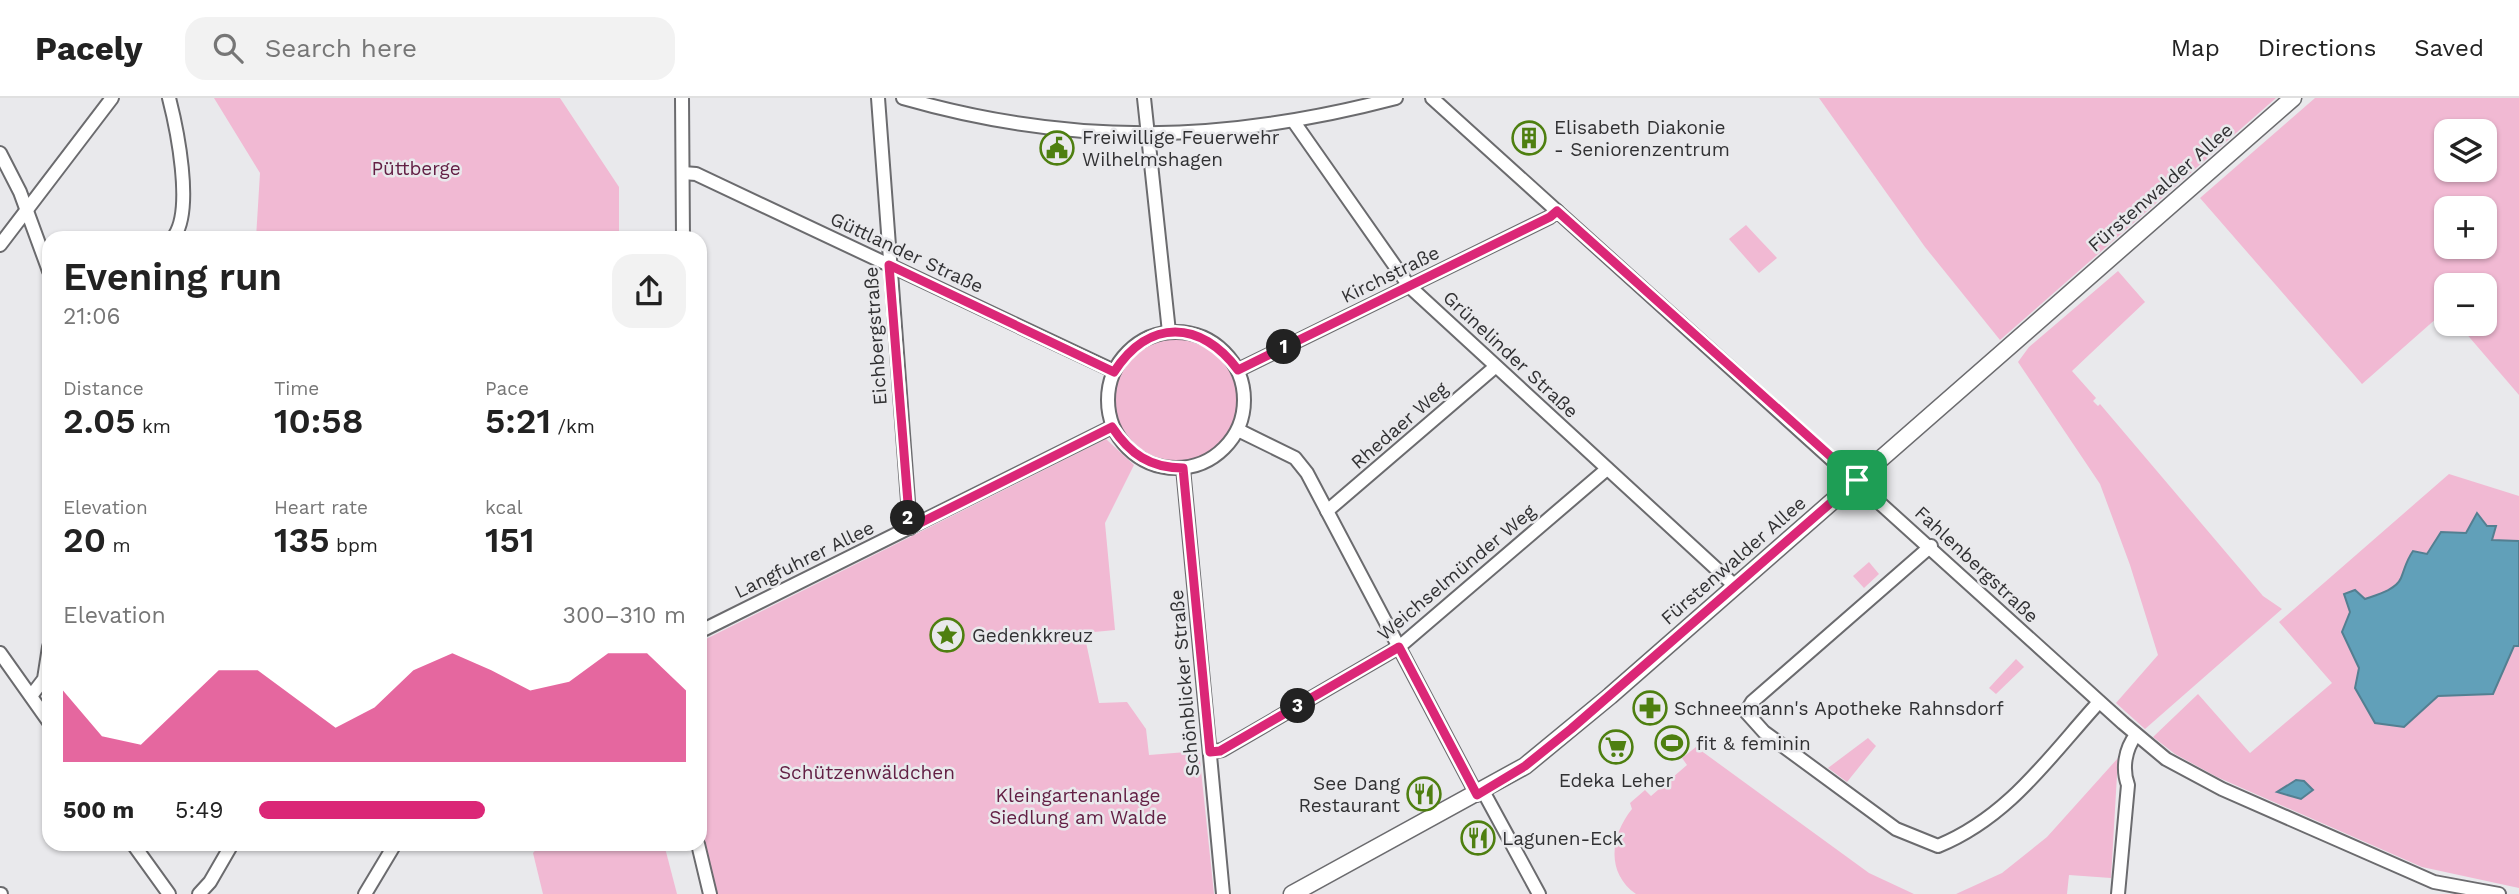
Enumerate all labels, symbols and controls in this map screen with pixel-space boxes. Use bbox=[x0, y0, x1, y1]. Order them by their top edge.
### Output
search box bbox=[185, 17, 675, 80]
text: Pacely bbox=[35, 29, 143, 68]
icon: search bbox=[209, 29, 247, 67]
text: Search here bbox=[265, 33, 417, 63]
text: Map bbox=[2171, 34, 2220, 62]
text: Directions bbox=[2258, 34, 2376, 62]
text: Saved bbox=[2414, 34, 2484, 62]
place label: Elisabeth Diakonie - Seniorenzentrum bbox=[1554, 116, 1730, 161]
street label: Fürstenwalder Allee bbox=[2083, 118, 2238, 257]
building icon: Elisabeth Diakonie - Seniorenzentrum bbox=[1510, 119, 1548, 157]
map controls bbox=[2434, 119, 2497, 336]
button: layers bbox=[2434, 119, 2497, 182]
place label: Freiwillige Feuerwehr Wilhelmshagen bbox=[1082, 126, 1280, 171]
public building icon: Freiwillige Feuerwehr Wilhelmshagen bbox=[1038, 129, 1076, 167]
park label: Püttberge bbox=[371, 157, 461, 180]
button: + bbox=[2434, 196, 2497, 259]
street label: Güttlander Straße bbox=[827, 207, 987, 298]
street label: Kirchstraße bbox=[1337, 241, 1443, 308]
button: share bbox=[612, 254, 686, 328]
text: Evening run bbox=[63, 255, 282, 299]
street label: Eichbergstraße bbox=[859, 266, 892, 406]
button: − bbox=[2434, 273, 2497, 336]
street label: Grünelinder Straße bbox=[1438, 286, 1583, 423]
text: 21:06 bbox=[63, 303, 120, 330]
pin: 1 bbox=[1266, 330, 1302, 364]
text: 1 bbox=[1279, 335, 1288, 358]
street label: Rhedaer Weg bbox=[1346, 376, 1453, 474]
text: Distance bbox=[63, 377, 144, 400]
text: Time bbox=[274, 377, 319, 400]
text: Pace bbox=[485, 377, 529, 400]
text: 2.05 bbox=[63, 400, 136, 442]
text: 10:58 bbox=[274, 400, 364, 442]
text: 5:21 bbox=[485, 400, 551, 442]
text: km bbox=[136, 415, 171, 438]
text: /km bbox=[551, 415, 595, 438]
pin bbox=[1827, 450, 1887, 510]
icon: arrive bbox=[1838, 461, 1876, 499]
street label: Fürstenwalder Allee bbox=[1656, 491, 1811, 630]
text: Elevation bbox=[63, 496, 148, 519]
text: Heart rate bbox=[274, 496, 368, 519]
text: kcal bbox=[485, 496, 523, 519]
street label: Weichselmünder Weg bbox=[1373, 499, 1541, 645]
pin: 2 bbox=[890, 500, 926, 536]
street label: Fahlenbergstraße bbox=[1910, 501, 2043, 628]
text: 2 bbox=[902, 506, 913, 529]
street label: Langfuhrer Allee bbox=[731, 516, 878, 603]
text: 20 bbox=[63, 519, 106, 561]
text: 135 bbox=[274, 519, 330, 561]
text: 151 bbox=[485, 519, 535, 561]
text: m bbox=[106, 534, 131, 557]
text: bpm bbox=[330, 534, 378, 557]
street label: Schönblicker Straße bbox=[1165, 589, 1204, 777]
text: Elevation bbox=[63, 602, 166, 629]
text: 300–310 m bbox=[563, 602, 686, 629]
place icon: Gedenkkreuz bbox=[928, 616, 966, 654]
place label: Gedenkkreuz bbox=[972, 624, 1093, 647]
pin: 3 bbox=[1280, 688, 1316, 724]
pharmacy icon: Schneemann's Apotheke Rahnsdorf bbox=[1631, 689, 1669, 727]
text: 3 bbox=[1292, 694, 1303, 717]
place label: Schneemann's Apotheke Rahnsdorf bbox=[1674, 697, 2004, 720]
sports icon: fit & feminin bbox=[1653, 724, 1691, 762]
supermarket icon: Edeka Leher bbox=[1597, 728, 1635, 766]
place label: fit & feminin bbox=[1696, 732, 1811, 755]
park label: Schützenwäldchen bbox=[779, 761, 955, 784]
place label: Edeka Leher bbox=[1559, 769, 1674, 792]
place label: See Dang Restaurant bbox=[1298, 772, 1401, 817]
restaurant icon: See Dang Restaurant bbox=[1405, 775, 1443, 813]
park label: Kleingartenanlage Siedlung am Walde bbox=[989, 784, 1167, 829]
text: 500 m bbox=[63, 797, 134, 824]
text: 5:49 bbox=[175, 797, 223, 824]
restaurant icon: Lagunen-Eck bbox=[1459, 819, 1497, 857]
place label: Lagunen-Eck bbox=[1502, 827, 1624, 850]

